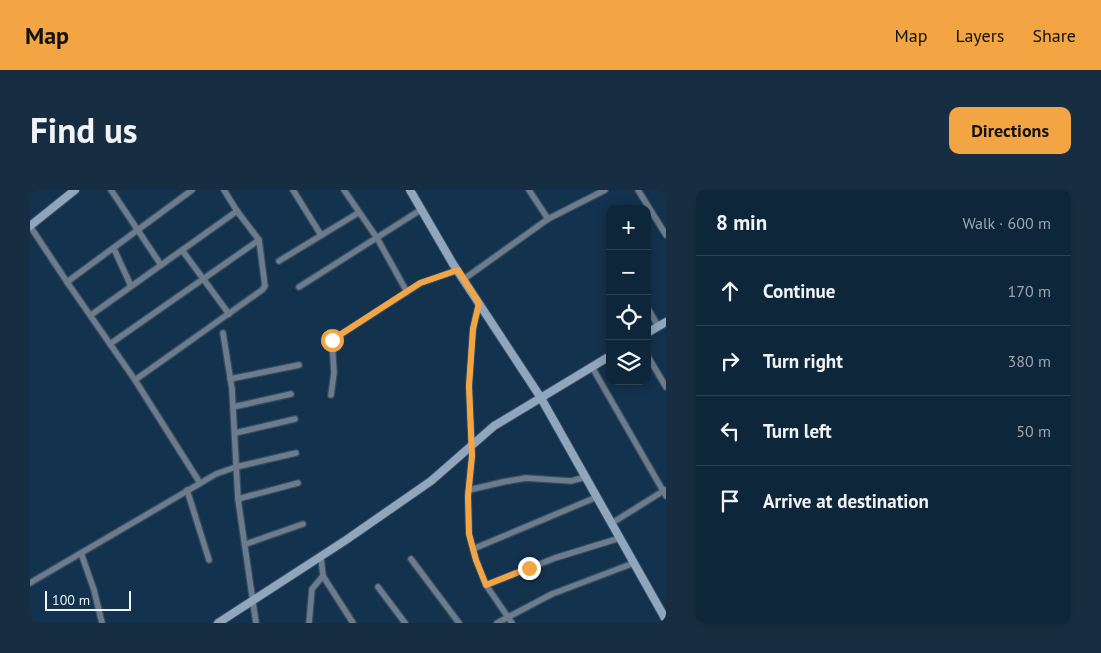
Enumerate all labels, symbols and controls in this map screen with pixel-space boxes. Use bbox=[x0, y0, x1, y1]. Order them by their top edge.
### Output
text: Map bbox=[25, 20, 69, 51]
text: Map bbox=[895, 24, 927, 47]
text: Layers bbox=[955, 24, 1004, 47]
text: Share bbox=[1032, 24, 1076, 47]
text: Find us bbox=[30, 107, 138, 153]
button: Directions bbox=[949, 107, 1071, 154]
map controls bbox=[606, 205, 651, 385]
button: + bbox=[606, 205, 651, 250]
text: 8 min bbox=[716, 209, 767, 236]
text: Walk · 600 m bbox=[962, 213, 1051, 233]
button: − bbox=[606, 250, 651, 295]
icon: ahead bbox=[716, 277, 744, 305]
text: Continue bbox=[763, 279, 835, 303]
text: 170 m bbox=[1008, 281, 1051, 301]
button: locate bbox=[606, 295, 651, 340]
route start bbox=[321, 329, 344, 352]
button: layers bbox=[606, 340, 651, 385]
icon: right bbox=[716, 347, 744, 375]
text: Turn right bbox=[763, 349, 843, 373]
text: 380 m bbox=[1008, 351, 1051, 371]
icon: left bbox=[716, 417, 744, 445]
text: Turn left bbox=[763, 419, 832, 443]
text: 50 m bbox=[1016, 421, 1051, 441]
icon: arrive bbox=[716, 487, 744, 515]
text: Arrive at destination bbox=[763, 489, 929, 513]
route end bbox=[518, 557, 541, 580]
scale bar bbox=[45, 588, 131, 611]
text: 100 m bbox=[52, 591, 90, 609]

